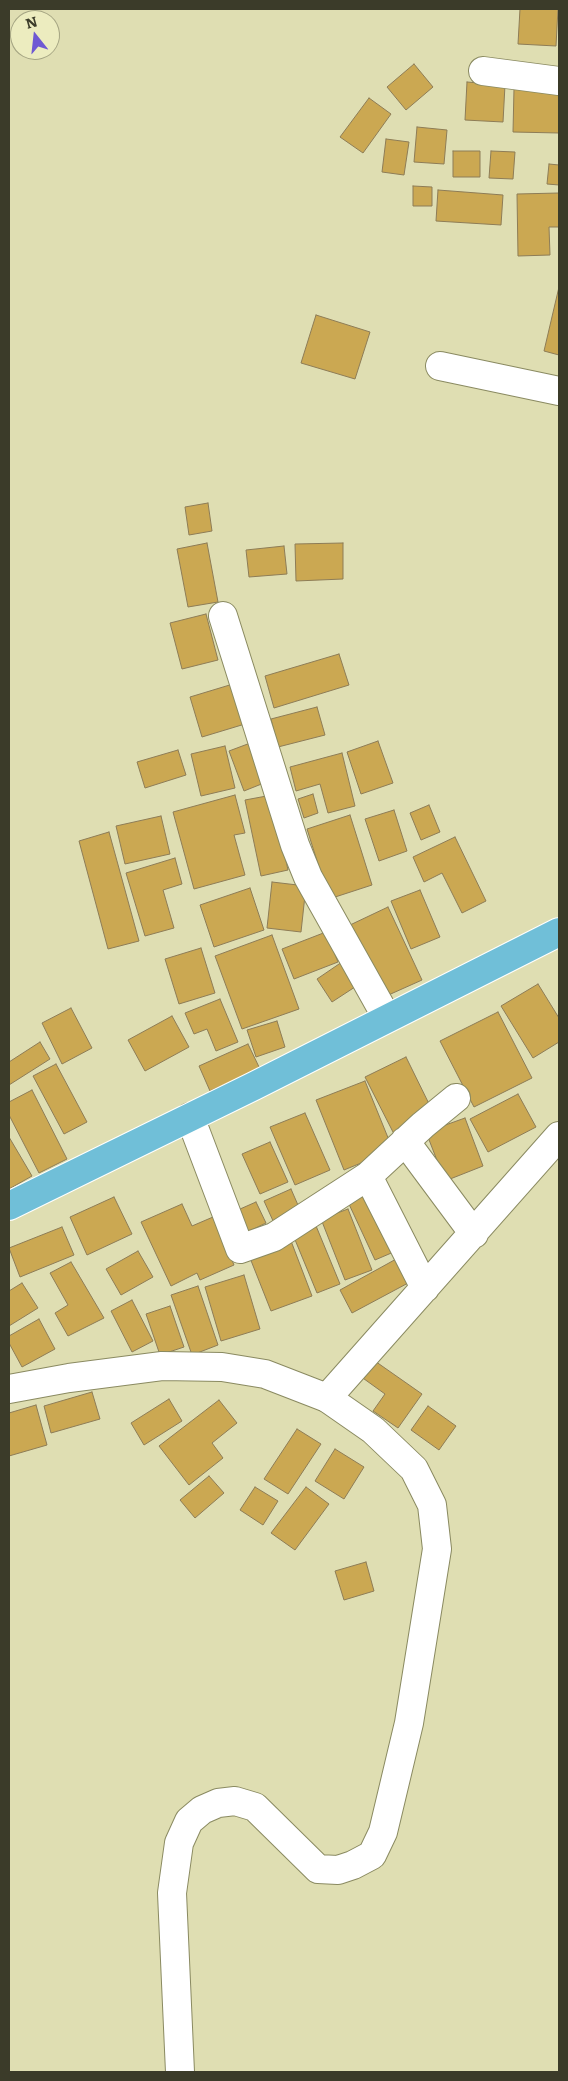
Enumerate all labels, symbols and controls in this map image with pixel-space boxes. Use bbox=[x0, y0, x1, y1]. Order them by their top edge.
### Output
north arrow bbox=[10, 10, 60, 60]
text: N bbox=[23, 10, 40, 33]

